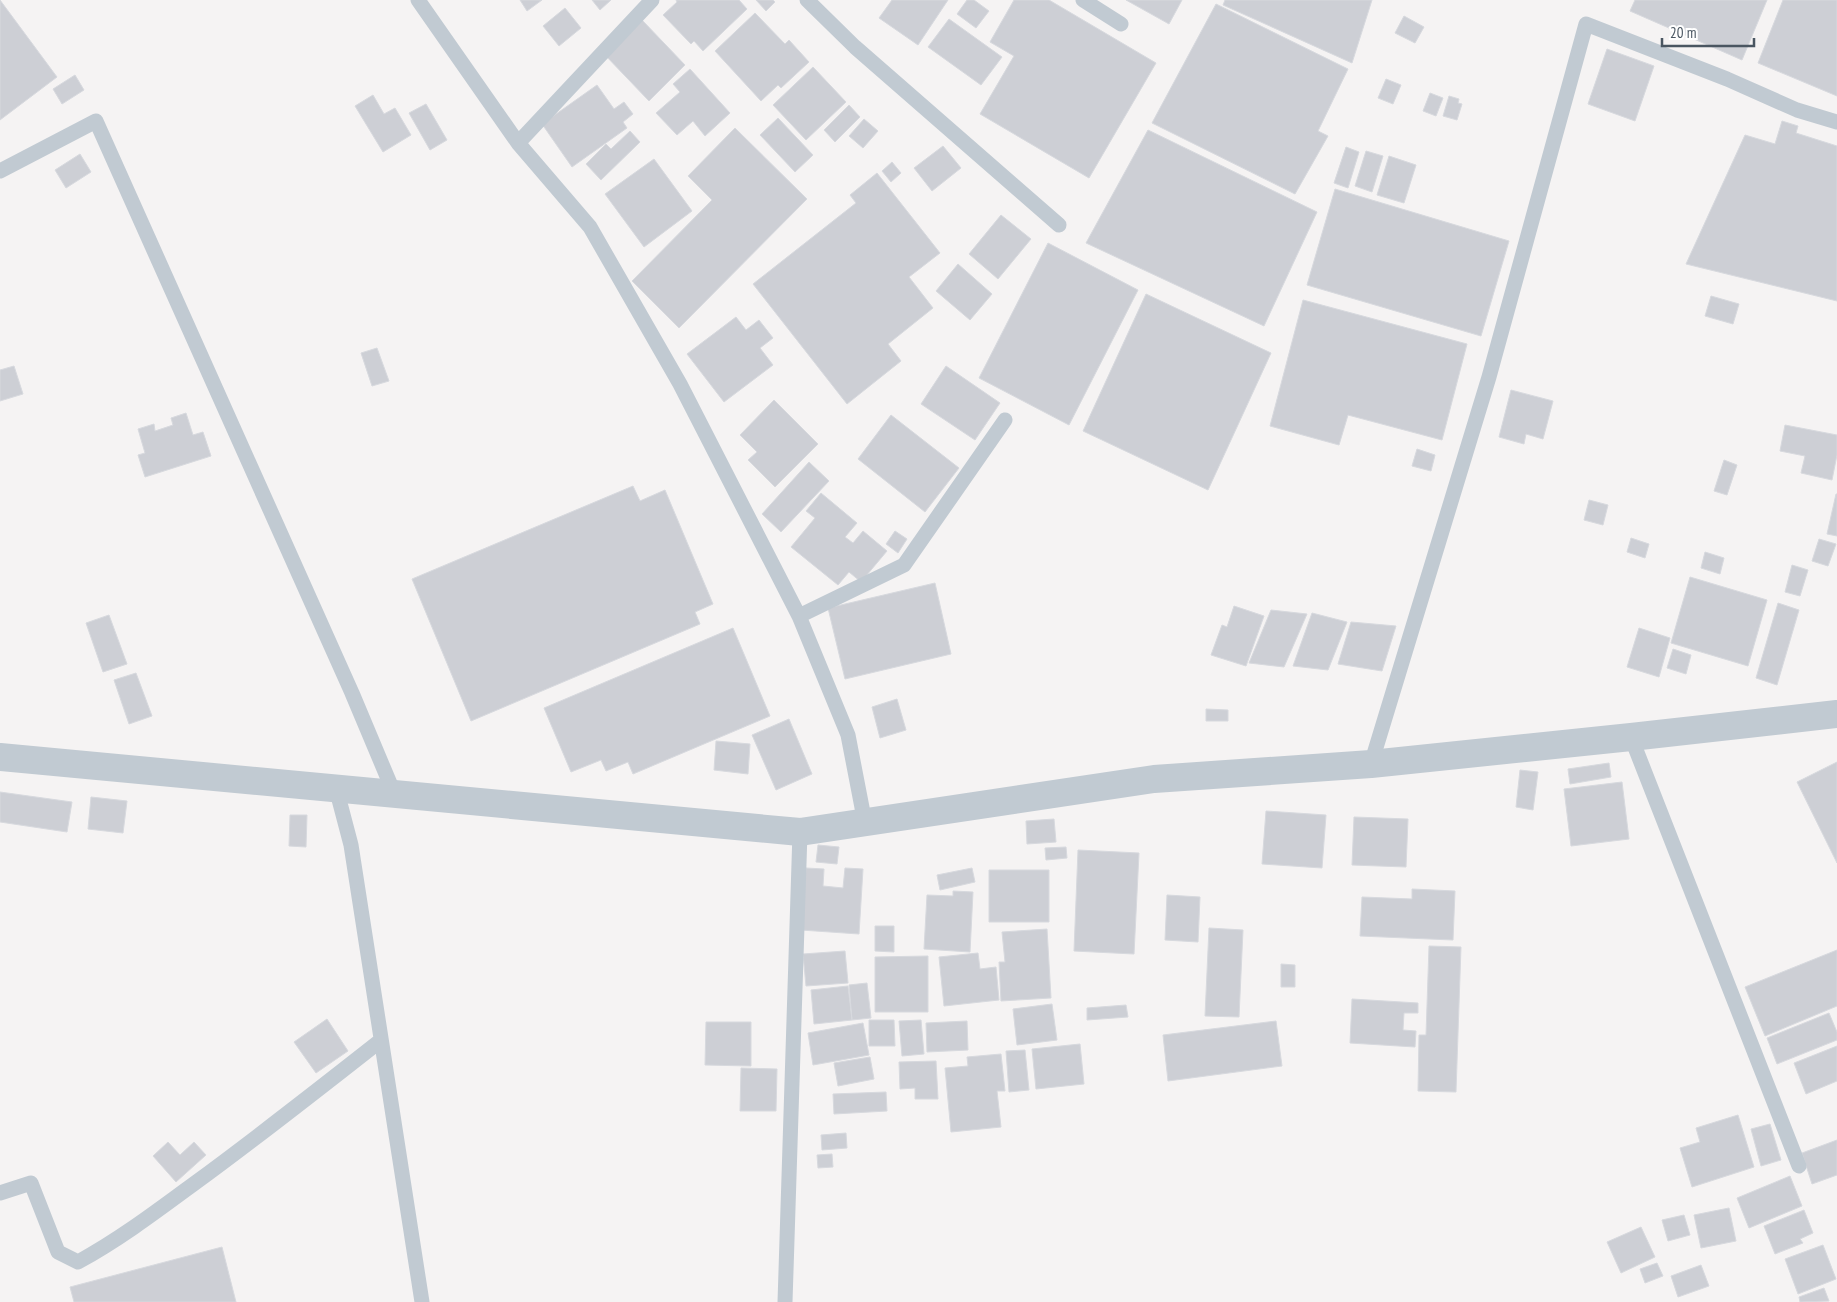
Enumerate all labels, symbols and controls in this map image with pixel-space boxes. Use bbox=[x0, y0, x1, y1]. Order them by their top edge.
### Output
scale bar bbox=[1662, 15, 1754, 47]
text: 20 m bbox=[1670, 23, 1696, 42]

